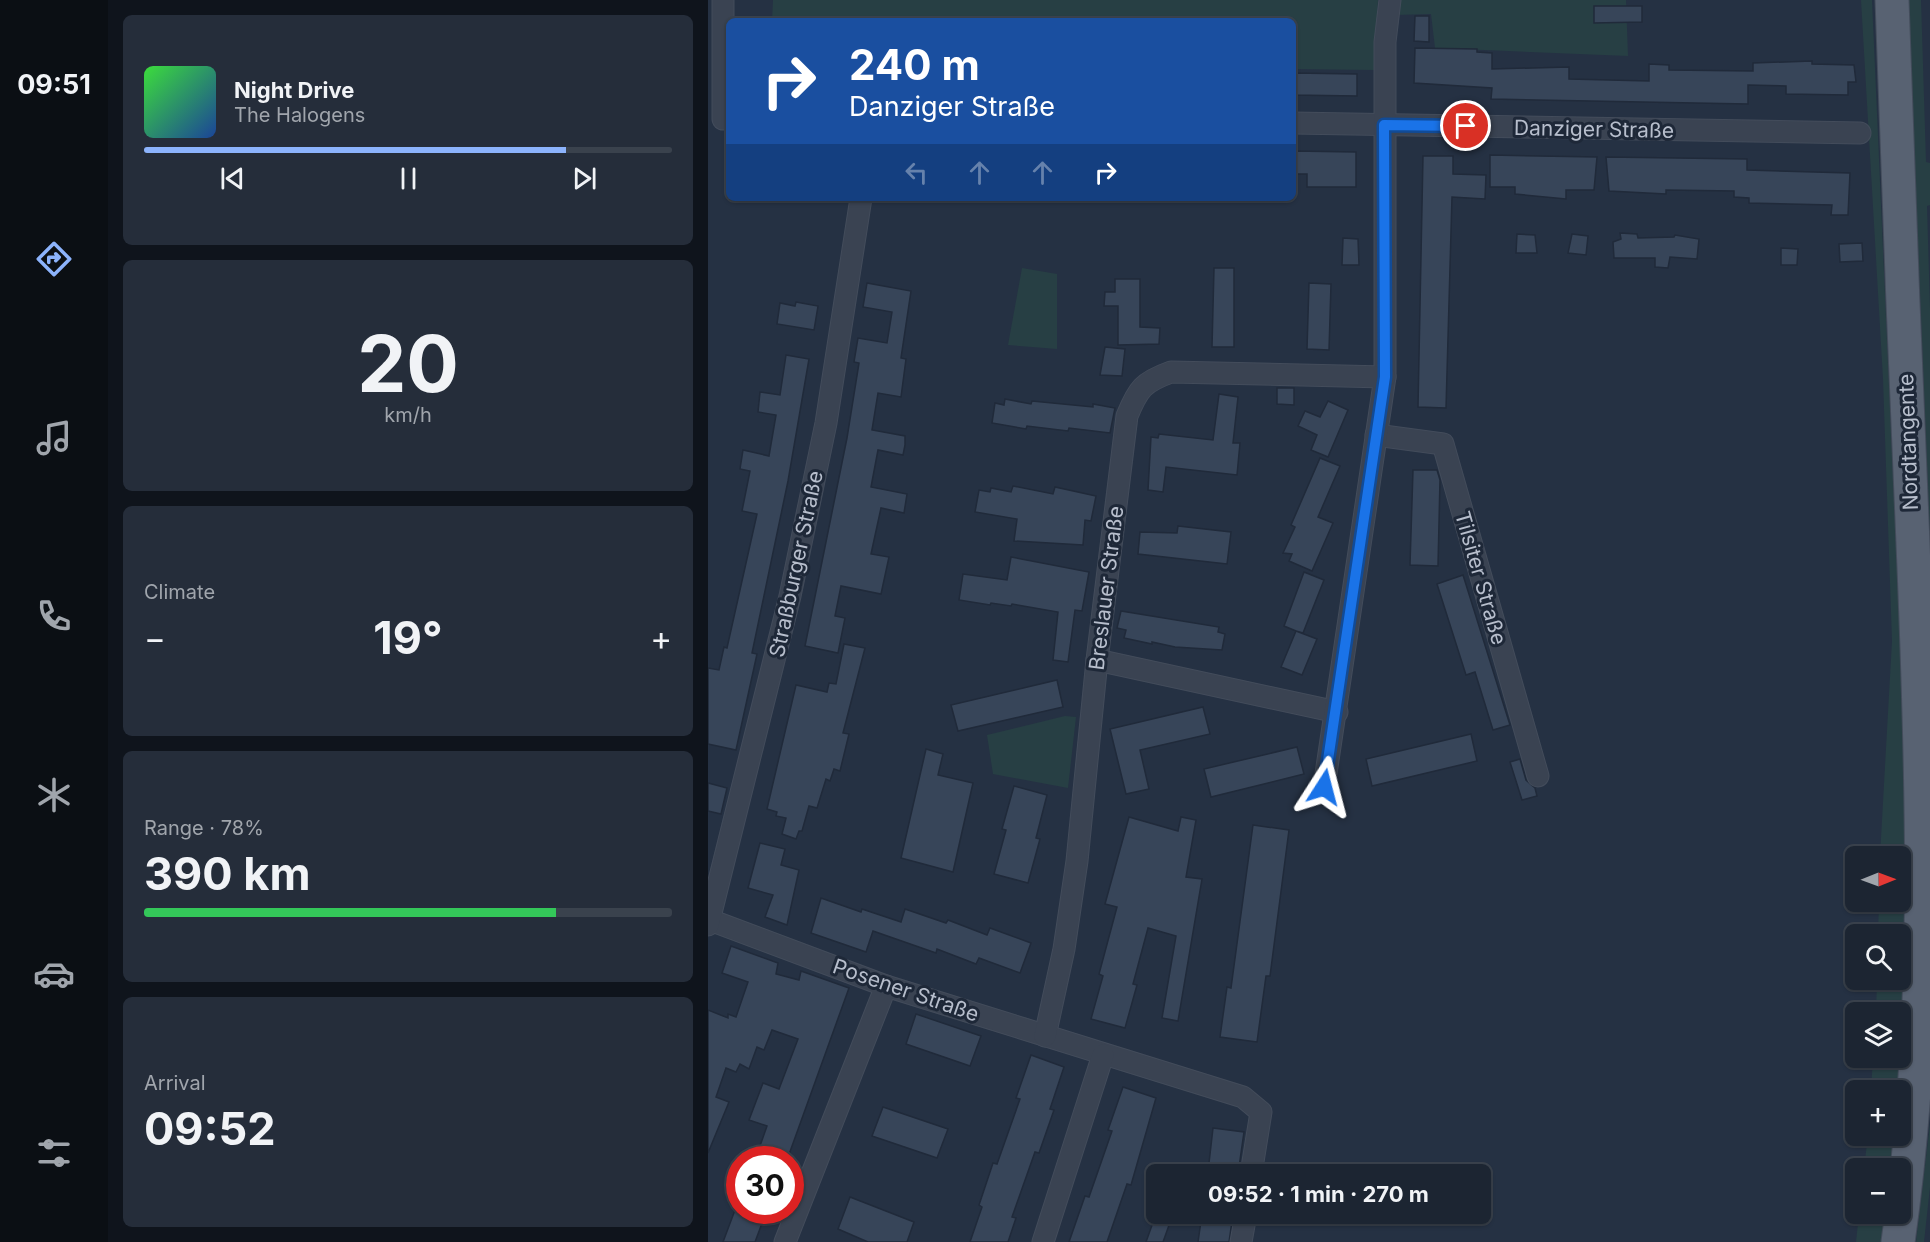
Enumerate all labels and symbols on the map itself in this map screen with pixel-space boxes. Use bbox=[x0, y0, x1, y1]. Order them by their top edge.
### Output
pin bbox=[1440, 100, 1491, 151]
street label: Danziger Straße bbox=[1514, 115, 1674, 143]
street label: Nordtangente bbox=[1893, 373, 1923, 511]
street label: Straßburger Straße bbox=[764, 468, 828, 660]
street label: Breslauer Straße bbox=[1084, 504, 1128, 672]
street label: Tilsiter Straße bbox=[1450, 508, 1512, 648]
position arrow bbox=[1292, 755, 1356, 819]
north arrow bbox=[1845, 846, 1911, 912]
street label: Posener Straße bbox=[830, 953, 982, 1027]
speed limit sign: 30 bbox=[726, 1146, 804, 1224]

